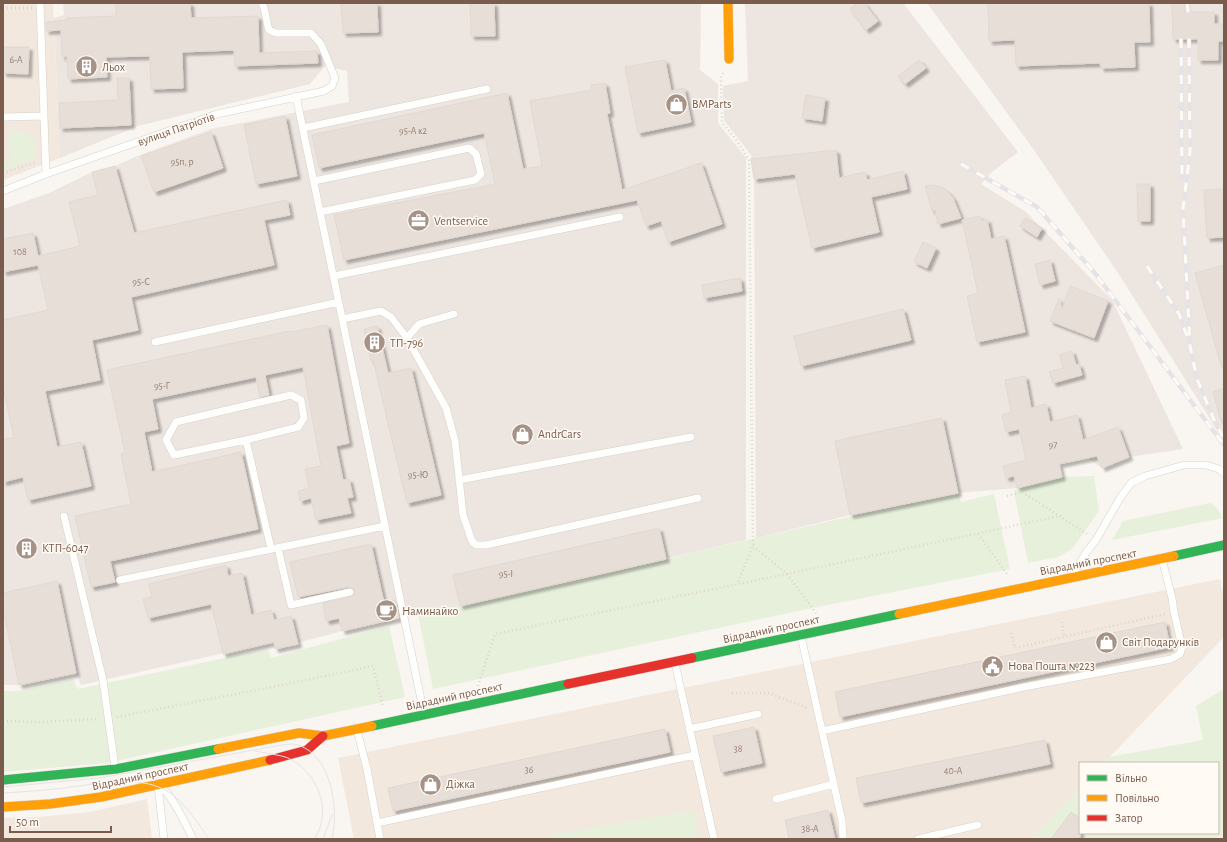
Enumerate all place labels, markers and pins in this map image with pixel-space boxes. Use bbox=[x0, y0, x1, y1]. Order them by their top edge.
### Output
building icon: Льох bbox=[74, 54, 100, 80]
place label: Льох bbox=[102, 61, 126, 73]
shop icon: BMParts bbox=[664, 91, 690, 117]
place label: BMParts bbox=[692, 98, 731, 110]
office icon: Ventservice bbox=[406, 208, 432, 234]
place label: Ventservice bbox=[434, 215, 488, 227]
building icon: ТП-796 bbox=[361, 330, 387, 356]
place label: ТП-796 bbox=[390, 337, 424, 349]
shop icon: AndrCars bbox=[509, 421, 535, 447]
place label: AndrCars bbox=[538, 428, 581, 440]
building icon: КТП-6047 bbox=[13, 535, 39, 561]
place label: КТП-6047 bbox=[42, 542, 89, 554]
cafe icon: Наминайко bbox=[373, 598, 399, 624]
place label: Наминайко bbox=[402, 605, 458, 617]
shop icon: Світ Подарунків bbox=[1094, 629, 1120, 655]
place label: Світ Подарунків bbox=[1122, 636, 1200, 649]
public building icon: Нова Пошта №223 bbox=[979, 653, 1005, 679]
place label: Нова Пошта №223 bbox=[1008, 660, 1095, 672]
shop icon: Діжка bbox=[418, 771, 444, 797]
place label: Діжка bbox=[446, 778, 476, 790]

